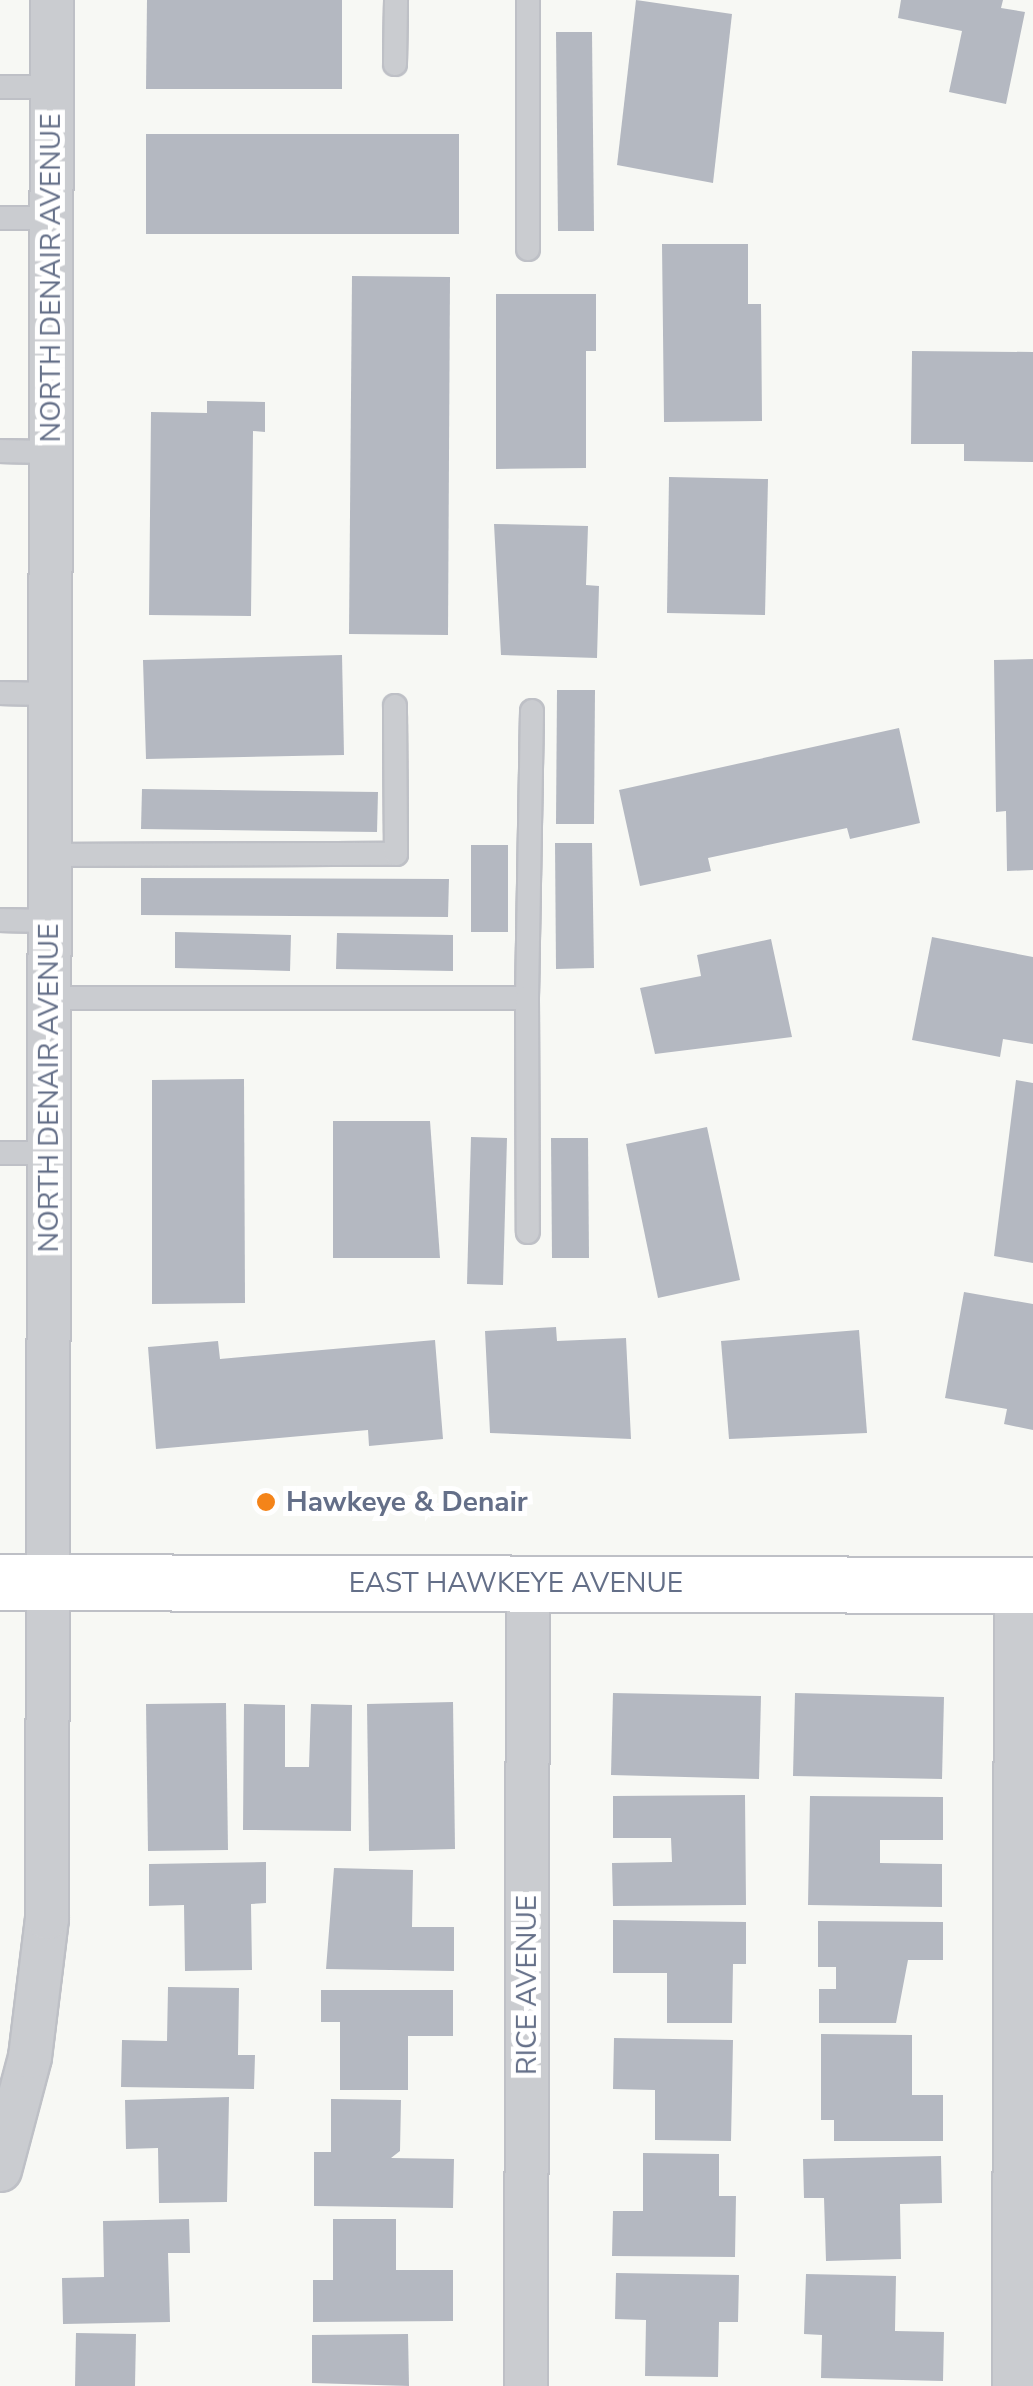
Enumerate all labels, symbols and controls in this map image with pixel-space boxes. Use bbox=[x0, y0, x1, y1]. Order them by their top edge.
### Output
street label: NORTH DENAIR AVENUE bbox=[34, 114, 68, 442]
street label: NORTH DENAIR AVENUE bbox=[32, 924, 66, 1252]
place label: Hawkeye & Denair bbox=[286, 1485, 528, 1519]
marker: Hawkeye & Denair bbox=[255, 1491, 277, 1513]
street label: EAST HAWKEYE AVENUE bbox=[349, 1566, 683, 1600]
street label: RICE AVENUE bbox=[510, 1895, 544, 2075]

